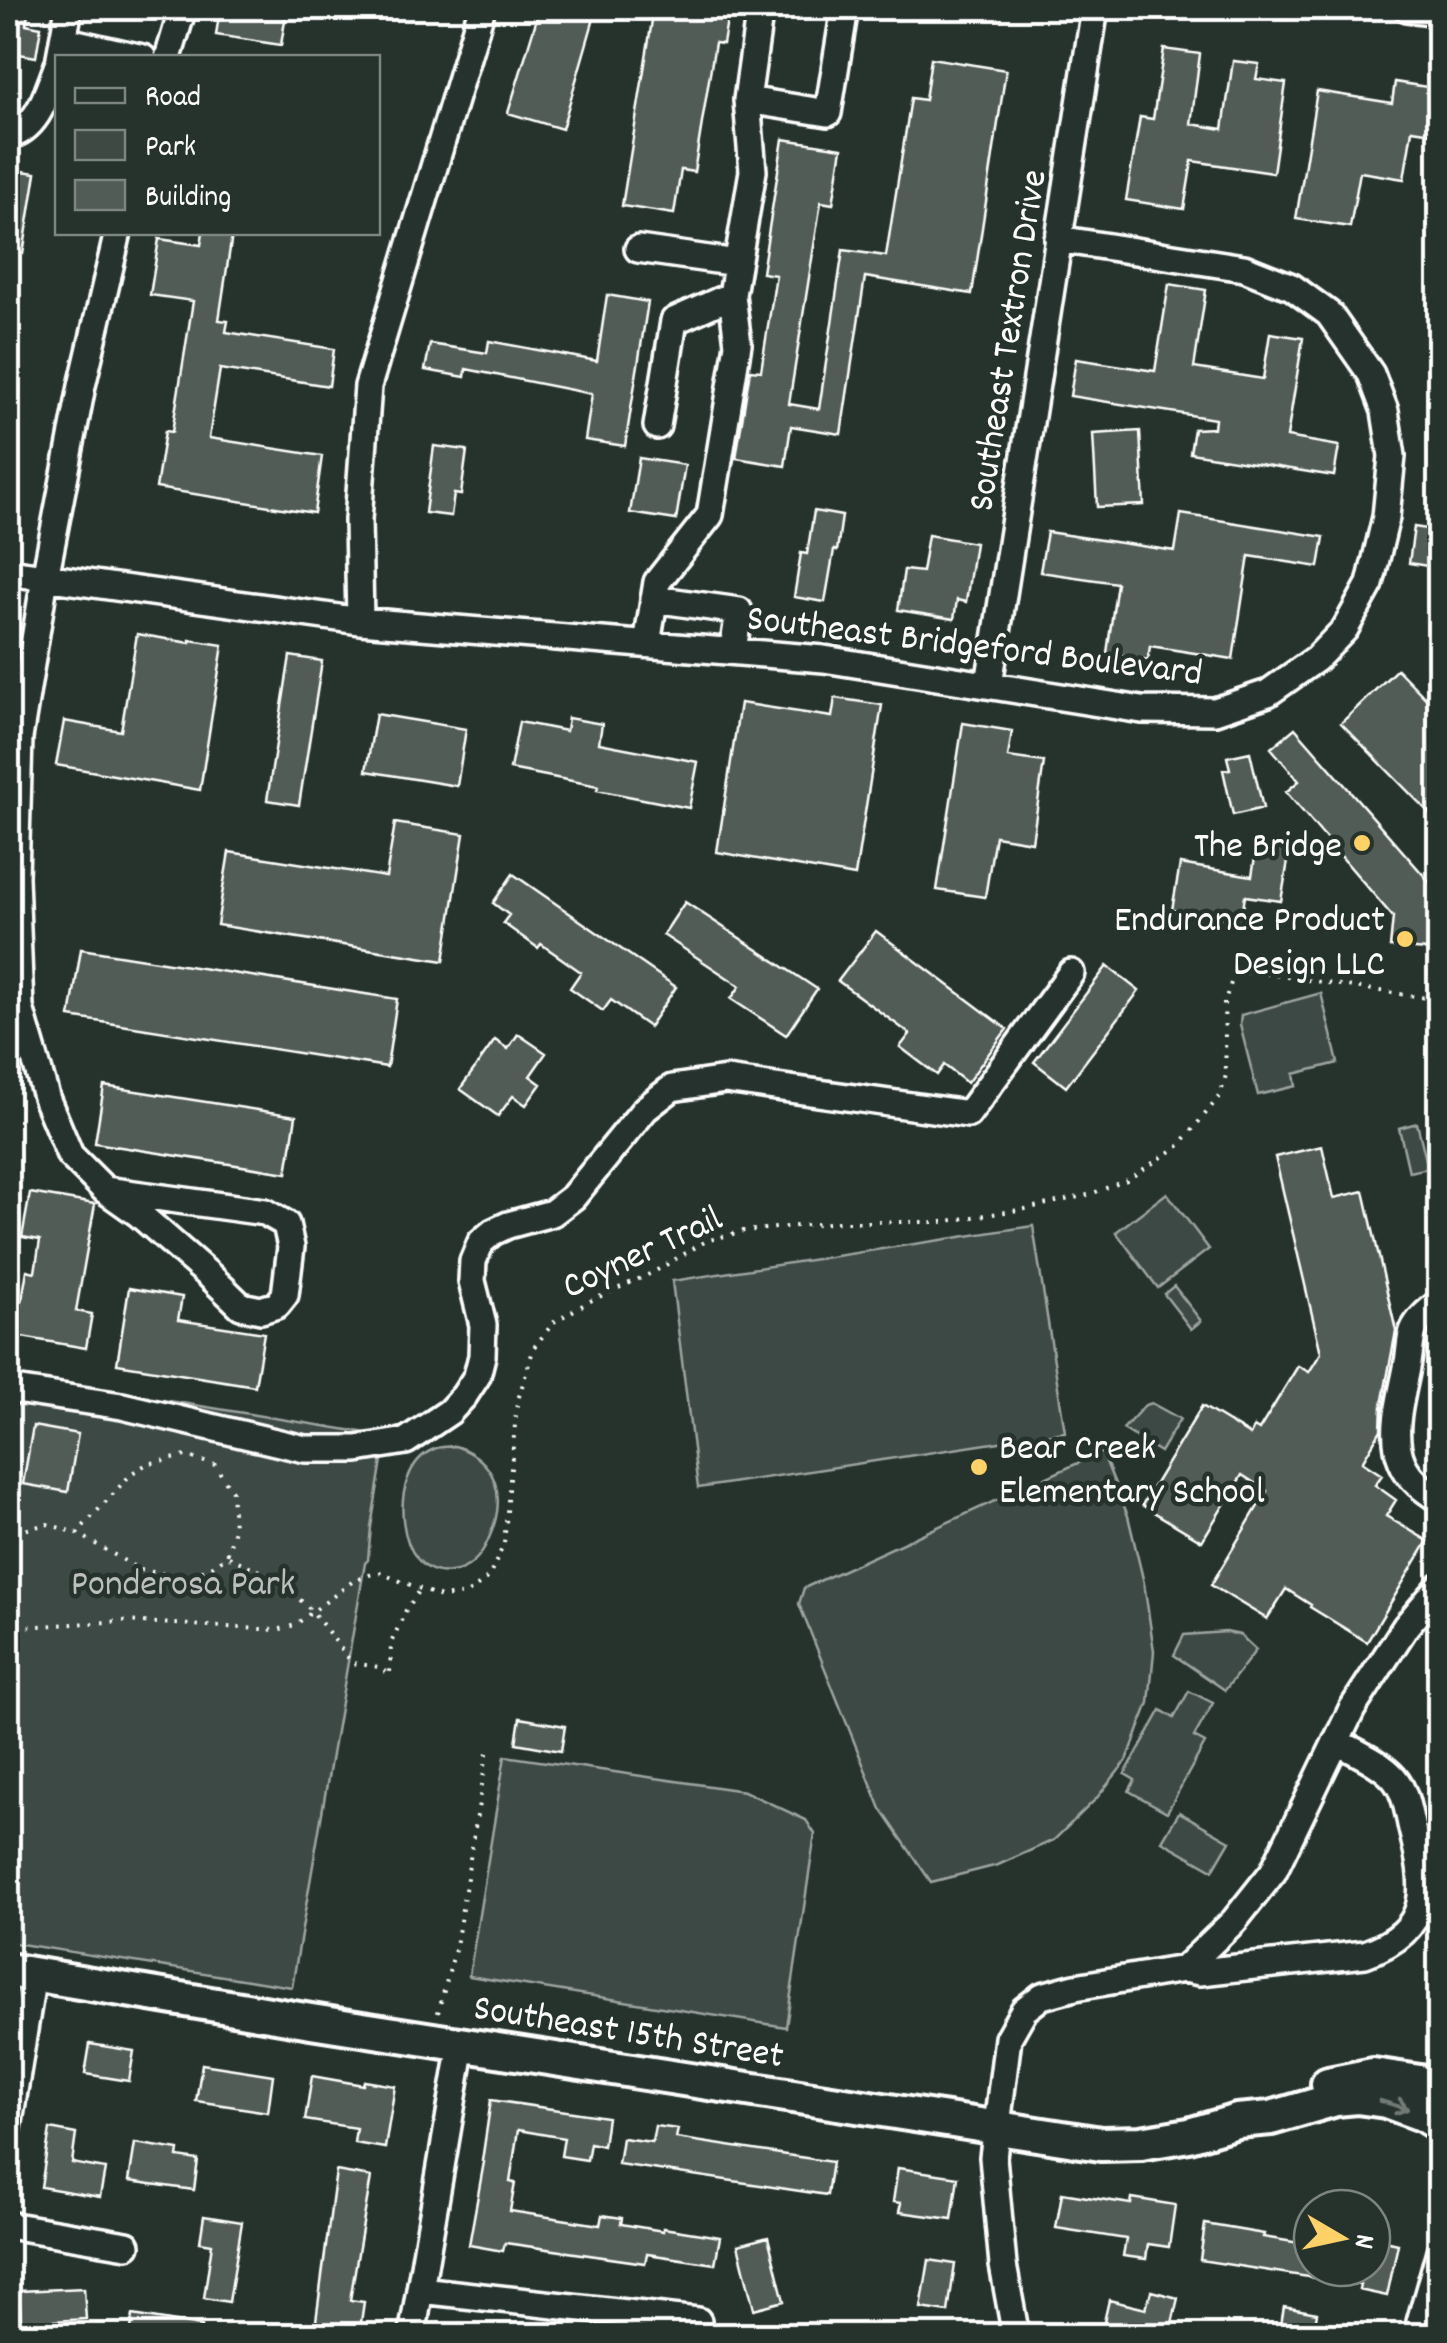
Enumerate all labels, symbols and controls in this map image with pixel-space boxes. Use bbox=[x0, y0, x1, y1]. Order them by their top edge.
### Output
legend bbox=[55, 55, 380, 235]
text: Road bbox=[145, 78, 201, 121]
text: Park bbox=[145, 128, 196, 171]
street label: Southeast Textron Drive bbox=[956, 166, 1065, 516]
text: Building bbox=[145, 178, 231, 221]
street label: Southeast Bridgeford Boulevard bbox=[743, 593, 1205, 704]
place label: The Bridge bbox=[1194, 821, 1342, 876]
marker: The Bridge bbox=[1351, 832, 1373, 854]
place label: Endurance Product Design LLC bbox=[1114, 895, 1385, 994]
marker: Endurance Product Design LLC bbox=[1394, 928, 1416, 950]
street label: Coyner Trail bbox=[554, 1194, 733, 1316]
place label: Bear Creek Elementary School bbox=[999, 1423, 1265, 1522]
marker: Bear Creek Elementary School bbox=[968, 1456, 990, 1478]
park label: Ponderosa Park bbox=[71, 1559, 295, 1614]
street label: Southeast 15th Street bbox=[469, 1983, 787, 2086]
one-way arrow bbox=[1377, 2097, 1409, 2115]
north arrow bbox=[1292, 2188, 1392, 2288]
text: N bbox=[1341, 2231, 1383, 2251]

